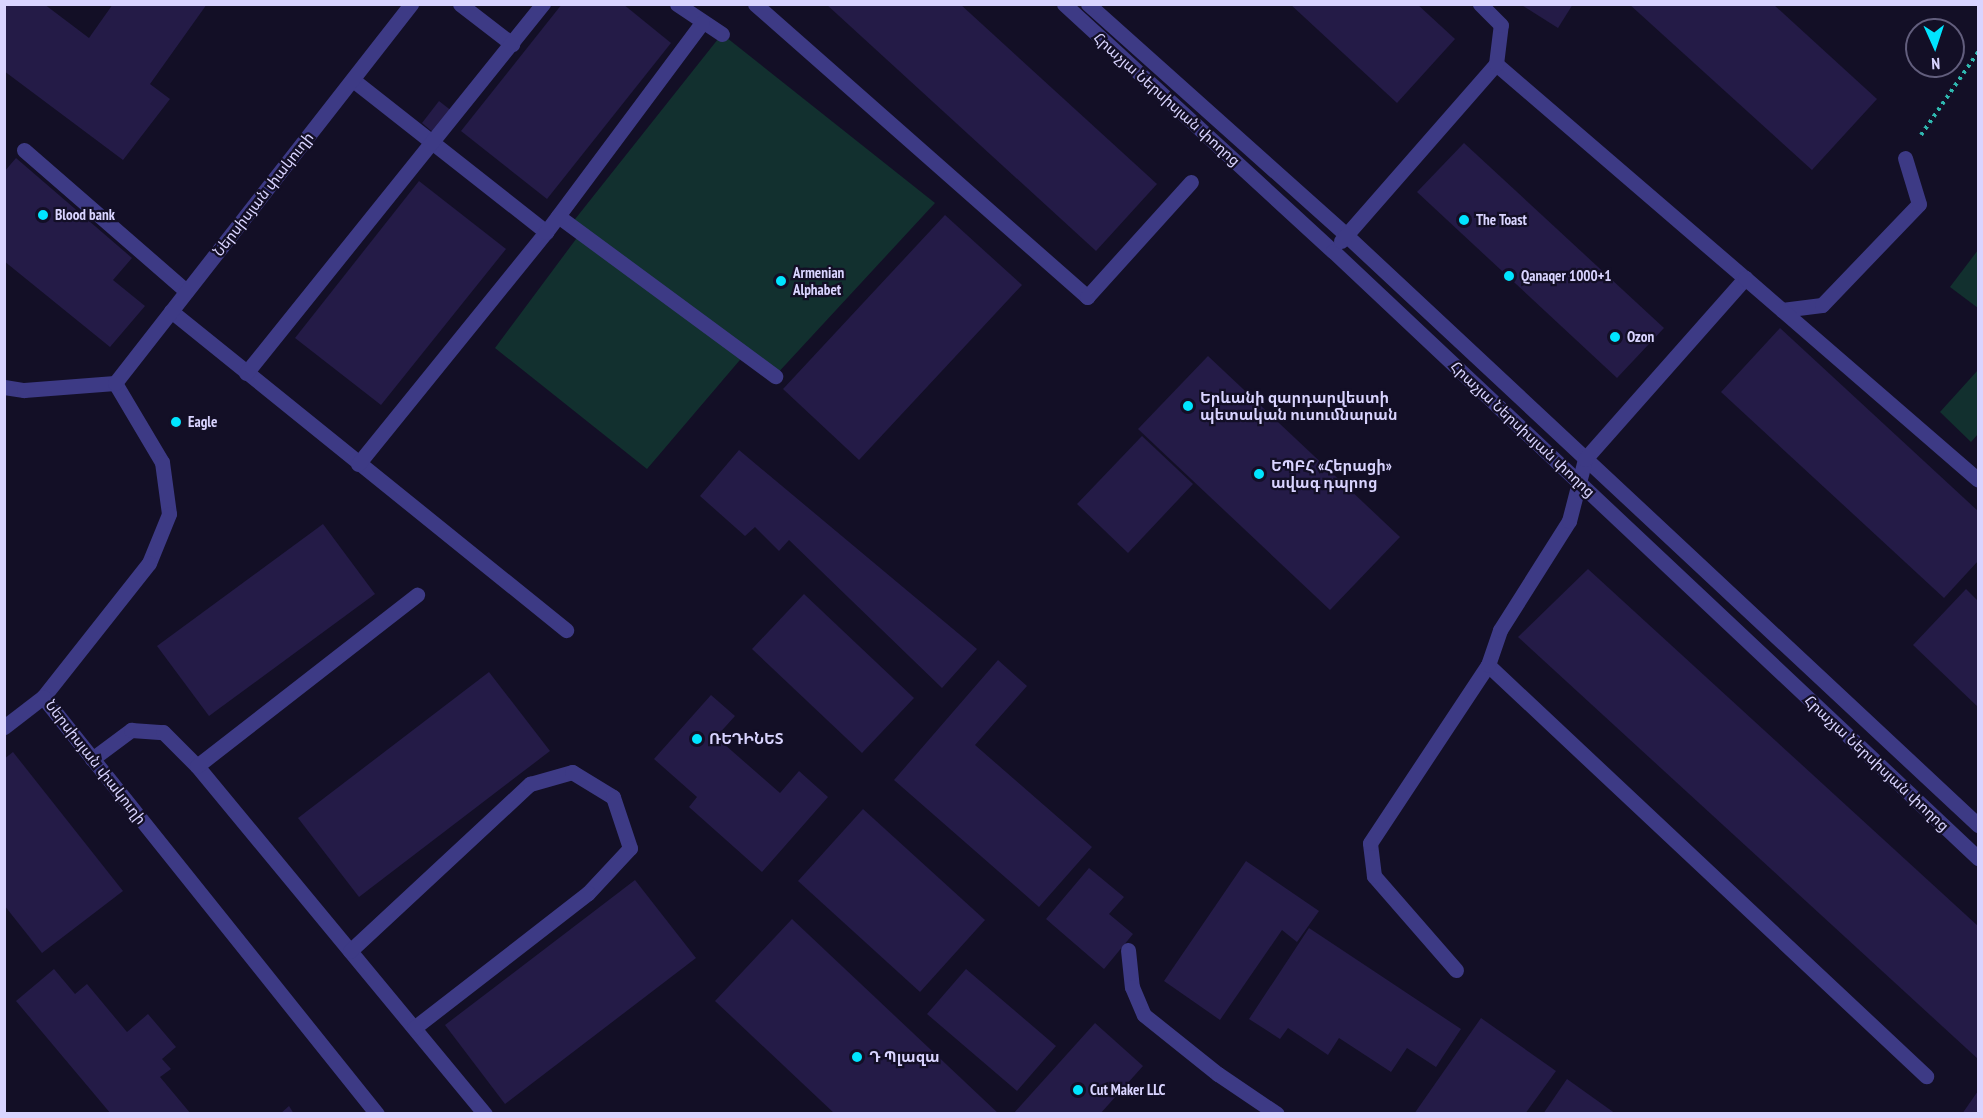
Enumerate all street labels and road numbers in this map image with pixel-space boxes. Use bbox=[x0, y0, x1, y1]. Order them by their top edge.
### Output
street label: Հրաչյա Ներսիսյան փողոց bbox=[1090, 28, 1244, 170]
street label: Ներսիսյան փակուղի bbox=[209, 128, 317, 260]
street label: Հրաչյա Ներսիսյան փողոց bbox=[1447, 357, 1599, 501]
street label: Հրաչյա Ներսիսյան փողոց bbox=[1801, 691, 1953, 835]
street label: Ներսիսյան փակուղի bbox=[42, 696, 150, 828]

